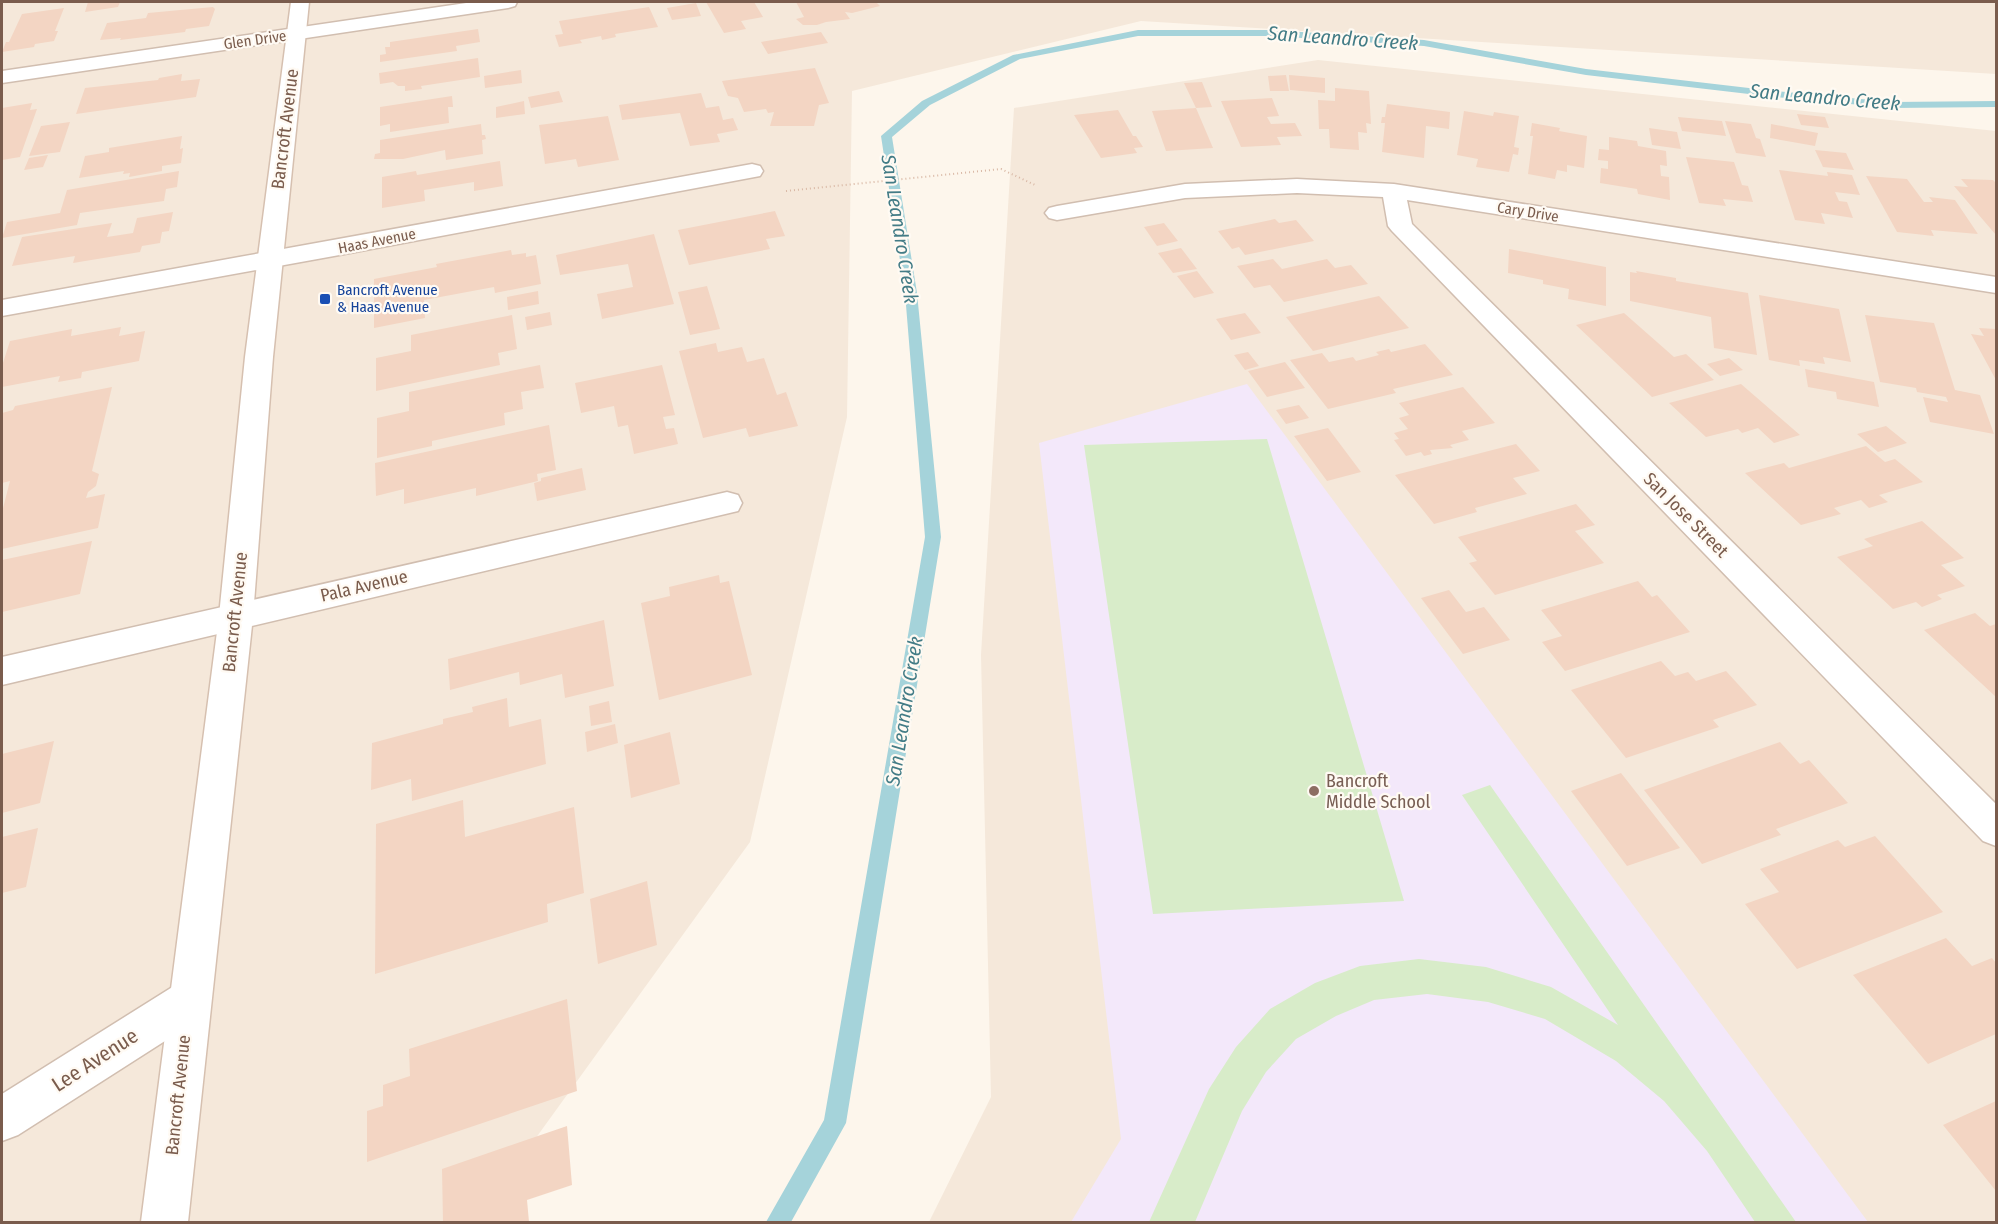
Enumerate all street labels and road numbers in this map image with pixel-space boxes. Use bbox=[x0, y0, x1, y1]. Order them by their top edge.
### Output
street label: Glen Drive bbox=[223, 27, 287, 53]
street label: Bancroft Avenue bbox=[267, 68, 303, 190]
street label: Cary Drive bbox=[1496, 198, 1560, 226]
street label: Haas Avenue bbox=[337, 225, 417, 257]
street label: San Jose Street bbox=[1639, 468, 1733, 562]
street label: Bancroft Avenue bbox=[218, 551, 252, 673]
street label: Pala Avenue bbox=[318, 565, 410, 607]
street label: Lee Avenue bbox=[47, 1023, 143, 1097]
street label: Bancroft Avenue bbox=[161, 1034, 195, 1156]

